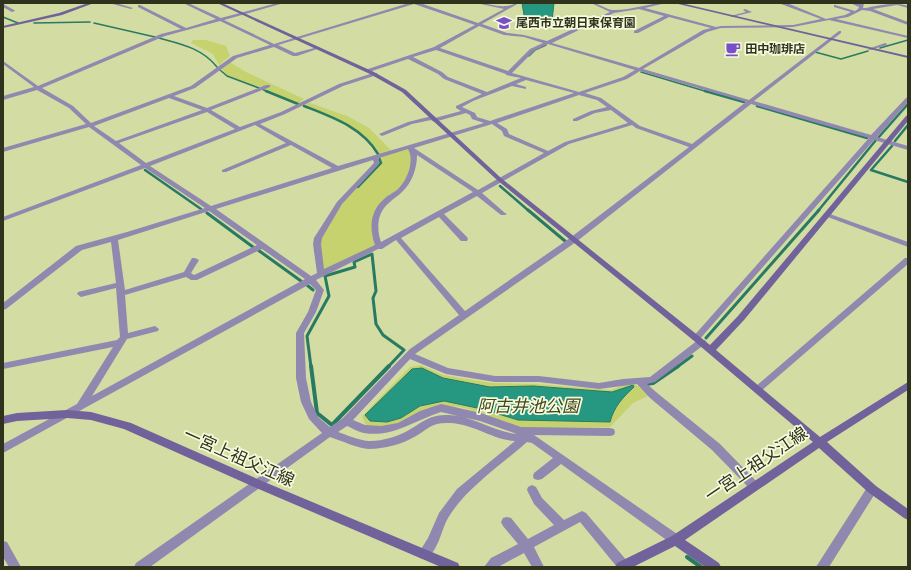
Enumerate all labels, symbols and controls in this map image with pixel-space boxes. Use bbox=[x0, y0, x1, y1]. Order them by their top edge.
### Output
school or university icon: 尾西市立朝日東保育園 bbox=[495, 14, 513, 32]
place label: 尾西市立朝日東保育園 bbox=[516, 16, 636, 30]
cafe icon: 田中珈琲店 bbox=[724, 40, 742, 58]
place label: 田中珈琲店 bbox=[745, 42, 805, 56]
park label: 阿古井池公園 bbox=[477, 396, 581, 416]
street label: 一宮上祖父江線 bbox=[701, 422, 811, 506]
street label: 一宮上祖父江線 bbox=[181, 424, 297, 490]

